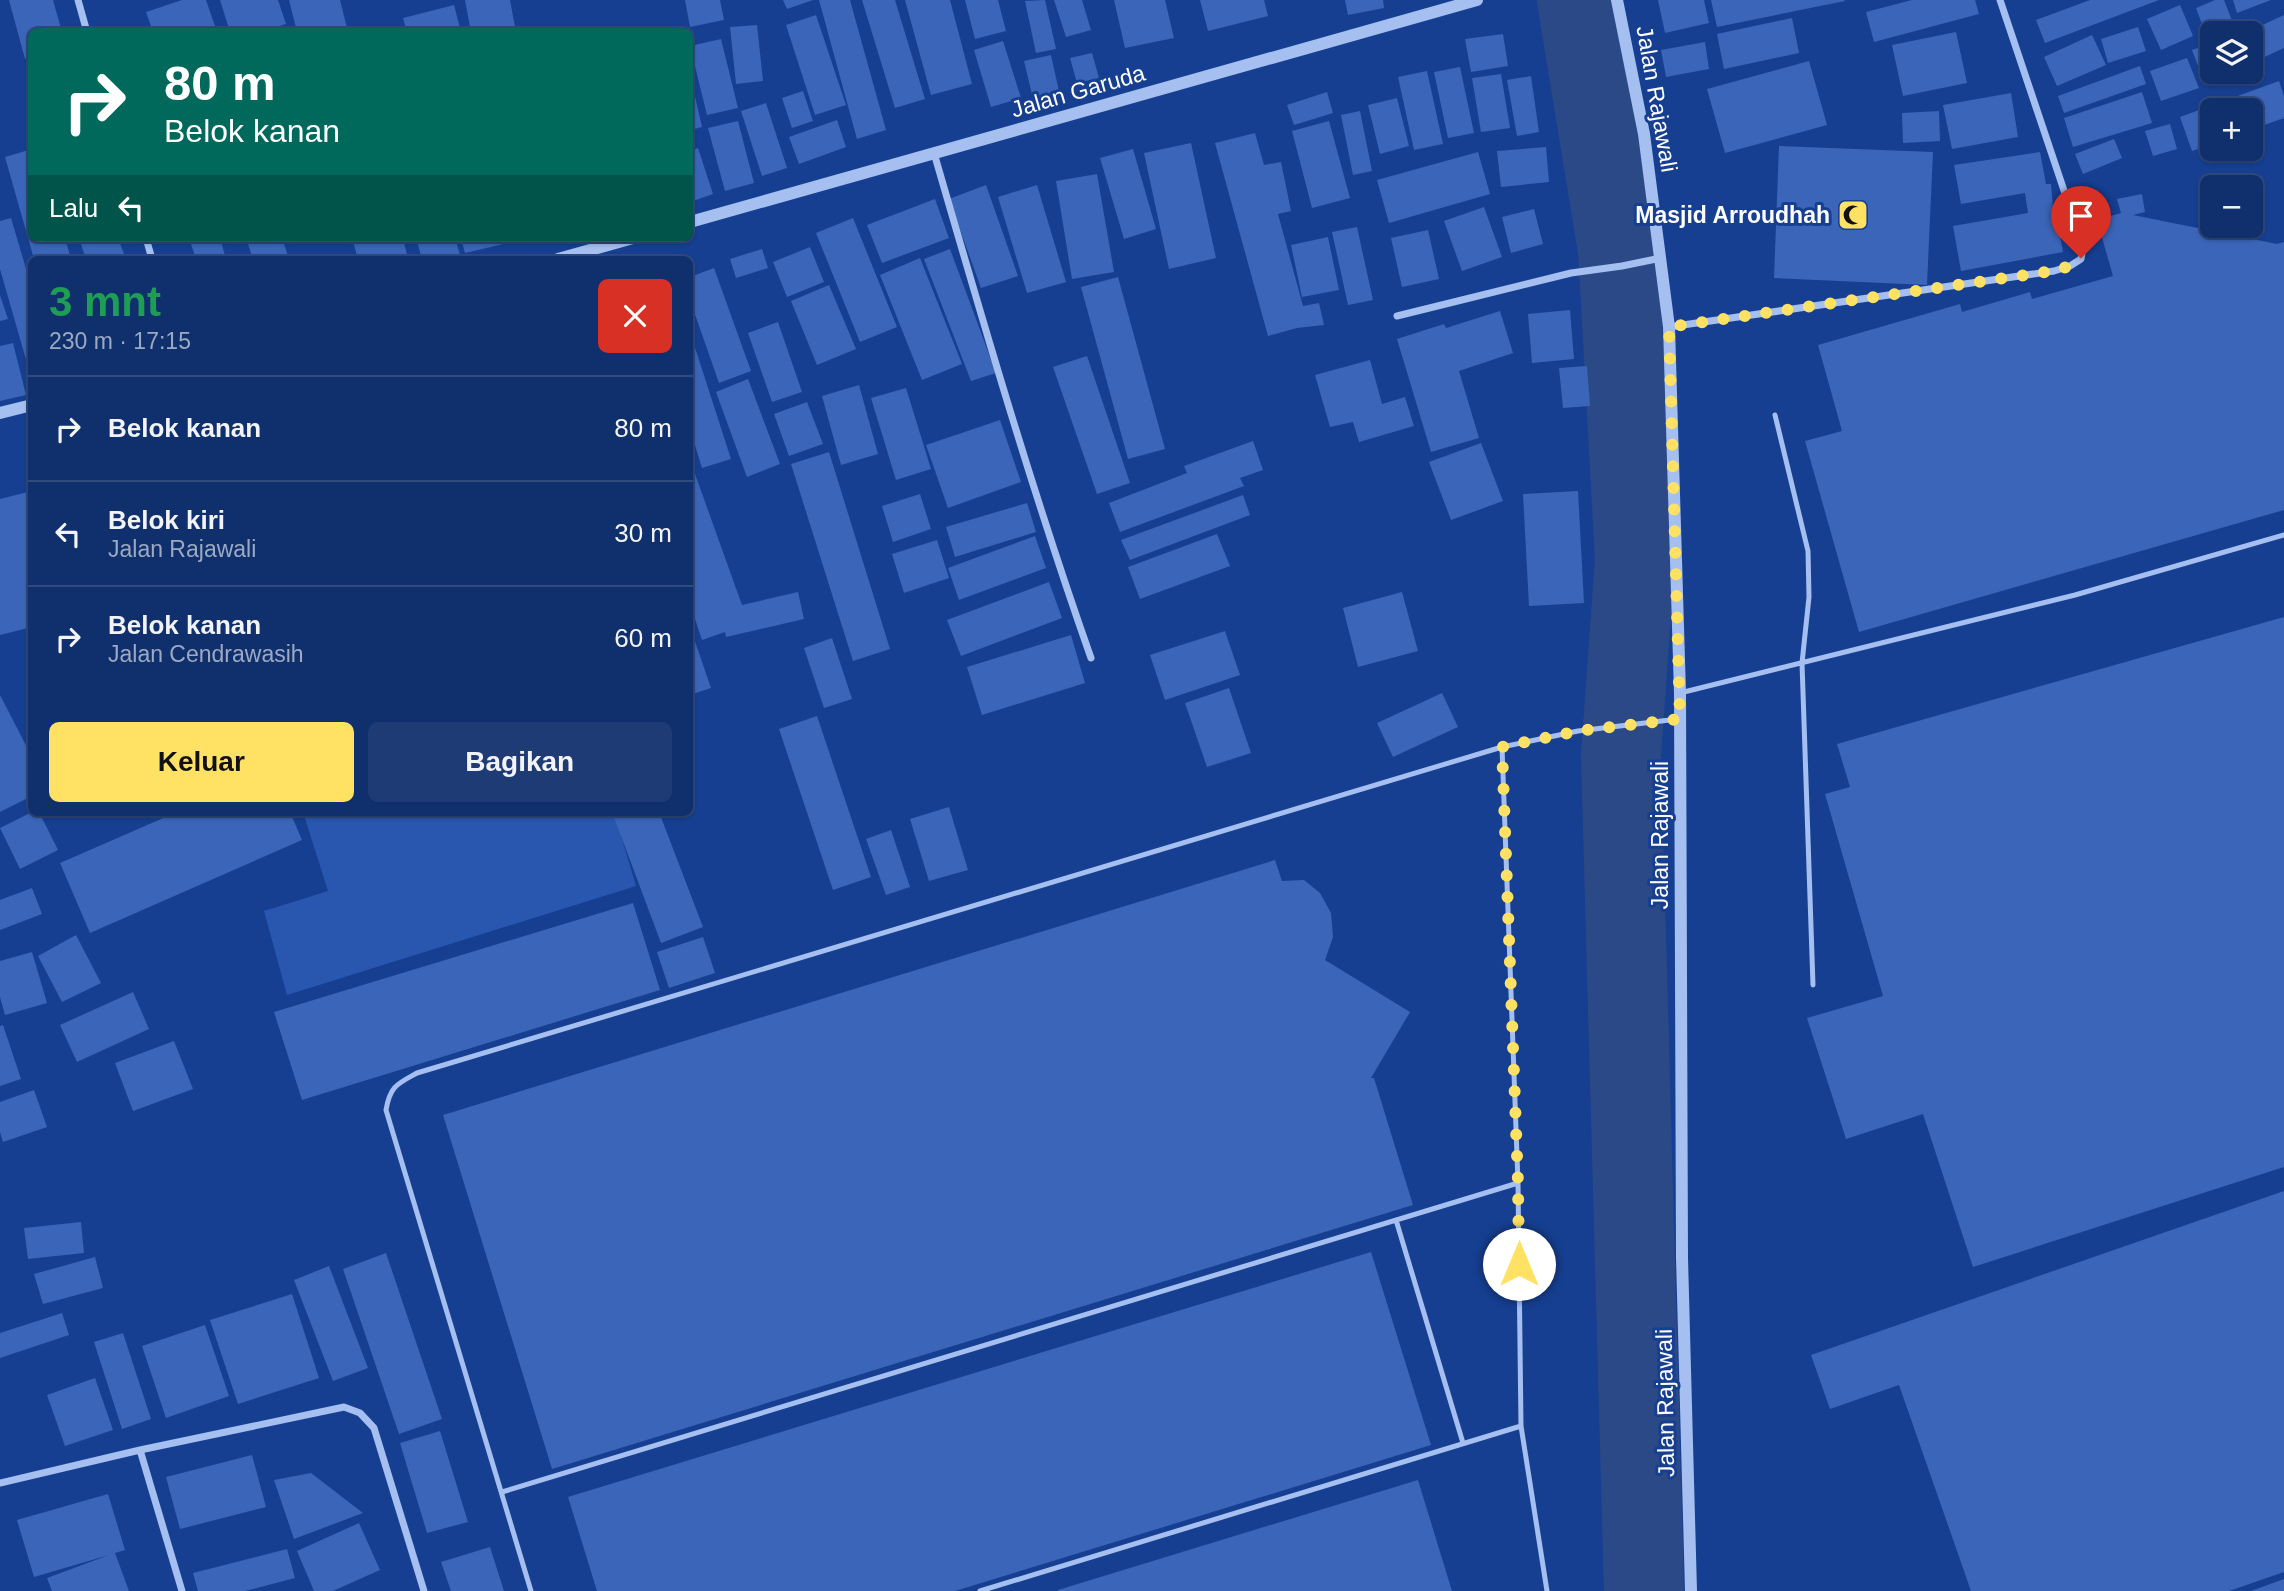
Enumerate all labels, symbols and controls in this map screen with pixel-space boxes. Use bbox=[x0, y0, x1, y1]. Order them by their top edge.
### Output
map controls bbox=[2200, 21, 2263, 238]
button: layers bbox=[2200, 21, 2263, 84]
street label: Jalan Rajawali bbox=[1631, 24, 1683, 174]
icon: right bbox=[49, 56, 140, 147]
text: 80 m bbox=[164, 56, 276, 110]
street label: Jalan Garuda bbox=[1008, 59, 1148, 123]
button: + bbox=[2200, 98, 2263, 161]
text: Belok kanan bbox=[164, 113, 340, 149]
button: − bbox=[2200, 175, 2263, 238]
pin bbox=[2051, 186, 2111, 258]
icon: left bbox=[112, 189, 150, 227]
text: Lalu bbox=[49, 193, 98, 223]
icon: arrive bbox=[2062, 197, 2100, 235]
mosque icon: Masjid Arroudhah bbox=[1836, 198, 1870, 232]
place label: Masjid Arroudhah bbox=[1635, 202, 1830, 228]
text: 3 mnt bbox=[49, 278, 161, 325]
button: close bbox=[598, 279, 672, 353]
text: 230 m · 17:15 bbox=[49, 328, 191, 354]
icon: right bbox=[49, 410, 87, 448]
text: Belok kanan bbox=[108, 413, 261, 443]
text: 80 m bbox=[614, 413, 672, 443]
text: Belok kiri bbox=[108, 505, 225, 535]
icon: left bbox=[49, 515, 87, 553]
text: 30 m bbox=[614, 518, 672, 548]
text: Jalan Rajawali bbox=[108, 536, 256, 562]
text: Belok kanan bbox=[108, 610, 261, 640]
icon: right bbox=[49, 620, 87, 658]
text: 60 m bbox=[614, 623, 672, 653]
text: Jalan Cendrawasih bbox=[108, 641, 304, 667]
button: Keluar bbox=[49, 722, 354, 802]
button: Bagikan bbox=[368, 722, 672, 802]
street label: Jalan Rajawali bbox=[1647, 761, 1673, 909]
position arrow bbox=[1482, 1227, 1556, 1301]
street label: Jalan Rajawali bbox=[1651, 1329, 1679, 1477]

